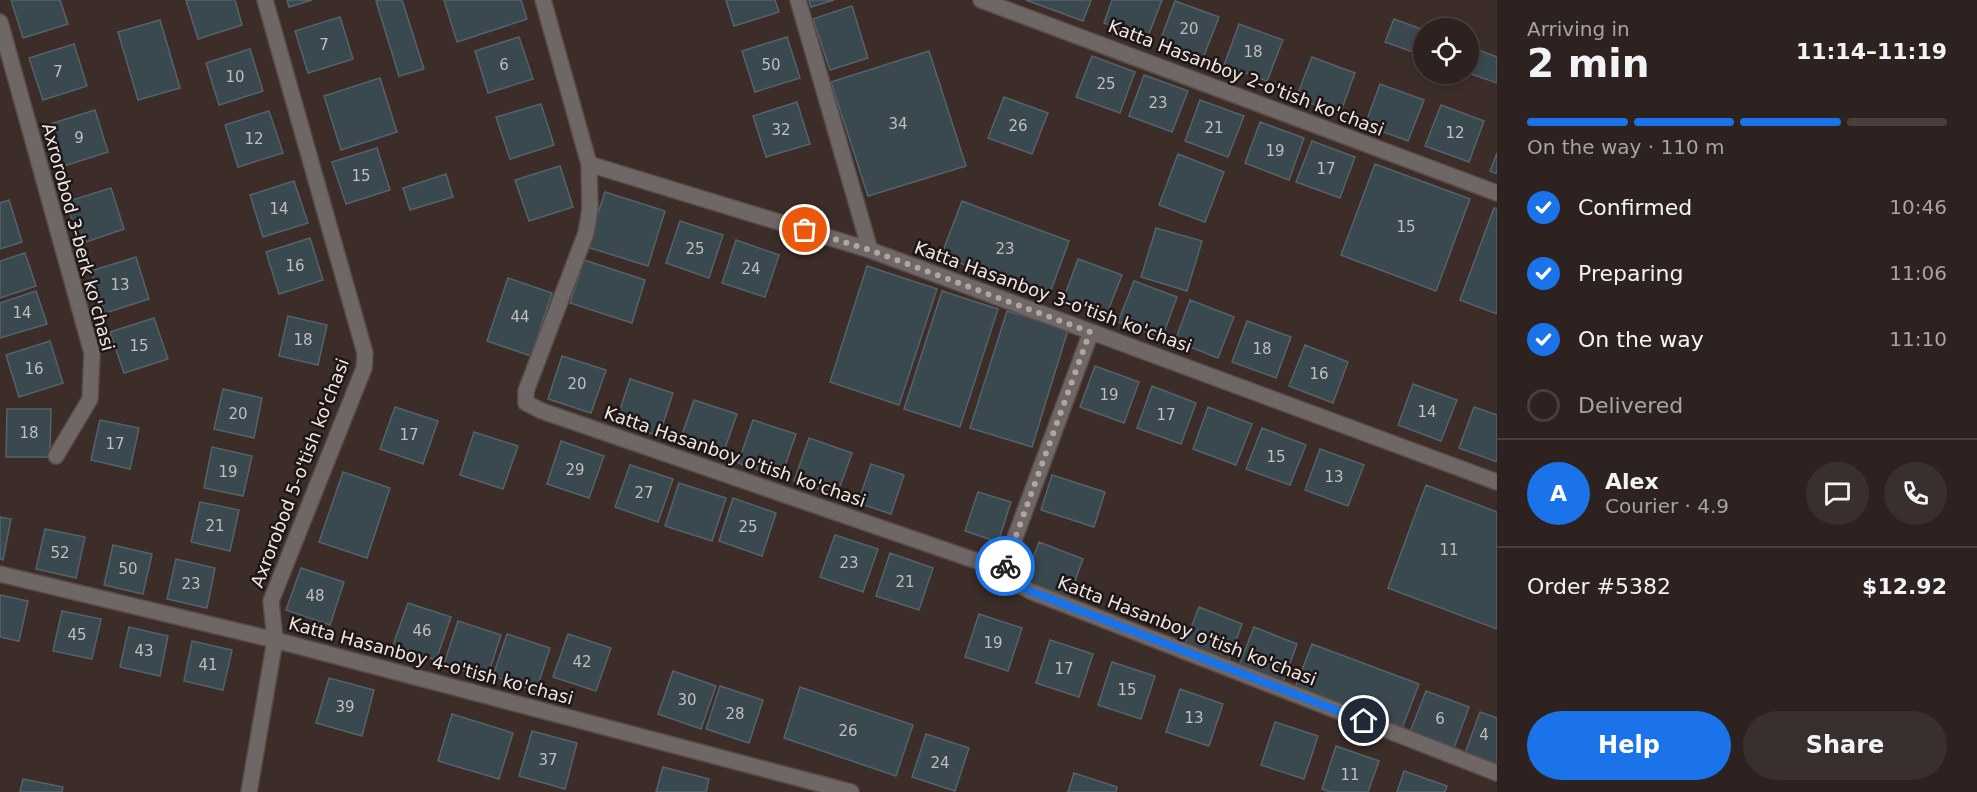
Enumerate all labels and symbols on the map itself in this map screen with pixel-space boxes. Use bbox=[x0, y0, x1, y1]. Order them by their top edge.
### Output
street label: Katta Hasanboy 2-o'tish ko'chasi bbox=[1105, 15, 1387, 140]
house number: 20 bbox=[1179, 20, 1199, 38]
house number: 7 bbox=[319, 36, 329, 54]
house number: 18 bbox=[1243, 43, 1263, 61]
house number: 6 bbox=[499, 56, 509, 74]
house number: 50 bbox=[761, 56, 781, 74]
house number: 7 bbox=[53, 63, 63, 81]
house number: 10 bbox=[225, 68, 245, 86]
house number: 25 bbox=[1096, 75, 1116, 93]
house number: 23 bbox=[1148, 94, 1168, 112]
house number: 34 bbox=[888, 115, 908, 133]
house number: 26 bbox=[1008, 117, 1028, 135]
house number: 21 bbox=[1204, 119, 1224, 137]
street label: Axrorobod 3-berk ko'chasi bbox=[38, 121, 119, 353]
house number: 32 bbox=[771, 121, 791, 139]
house number: 12 bbox=[1445, 124, 1465, 142]
house number: 9 bbox=[74, 129, 84, 147]
house number: 12 bbox=[244, 130, 264, 148]
house number: 19 bbox=[1265, 142, 1285, 160]
house number: 17 bbox=[1316, 160, 1336, 178]
house number: 15 bbox=[351, 167, 371, 185]
house number: 14 bbox=[269, 200, 289, 218]
pin bbox=[779, 204, 830, 255]
house number: 15 bbox=[1396, 218, 1416, 236]
street label: Katta Hasanboy 3-o'tish ko'chasi bbox=[912, 236, 1195, 357]
house number: 25 bbox=[685, 240, 705, 258]
house number: 23 bbox=[995, 240, 1015, 258]
house number: 16 bbox=[285, 257, 305, 275]
house number: 24 bbox=[741, 260, 761, 278]
house number: 13 bbox=[110, 276, 130, 294]
house number: 14 bbox=[12, 304, 32, 322]
house number: 44 bbox=[510, 308, 530, 326]
house number: 18 bbox=[293, 331, 313, 349]
house number: 15 bbox=[129, 337, 149, 355]
house number: 18 bbox=[1252, 340, 1272, 358]
street label: Axrorobod 5-o'tish ko'chasi bbox=[246, 355, 353, 590]
house number: 16 bbox=[24, 360, 44, 378]
house number: 16 bbox=[1309, 365, 1329, 383]
house number: 20 bbox=[567, 375, 587, 393]
house number: 19 bbox=[1099, 386, 1119, 404]
street label: Katta Hasanboy o'tish ko'chasi bbox=[601, 402, 869, 511]
house number: 14 bbox=[1417, 403, 1437, 421]
house number: 20 bbox=[228, 405, 248, 423]
house number: 17 bbox=[1156, 406, 1176, 424]
house number: 18 bbox=[19, 424, 39, 442]
house number: 17 bbox=[399, 426, 419, 444]
house number: 17 bbox=[105, 435, 125, 453]
house number: 15 bbox=[1266, 448, 1286, 466]
house number: 29 bbox=[565, 461, 585, 479]
house number: 19 bbox=[218, 463, 238, 481]
house number: 13 bbox=[1324, 468, 1344, 486]
house number: 27 bbox=[634, 484, 654, 502]
house number: 21 bbox=[205, 517, 225, 535]
house number: 25 bbox=[738, 518, 758, 536]
courier bbox=[975, 536, 1035, 596]
house number: 11 bbox=[1439, 541, 1459, 559]
house number: 52 bbox=[50, 544, 70, 562]
house number: 23 bbox=[839, 554, 859, 572]
house number: 50 bbox=[118, 560, 138, 578]
street label: Katta Hasanboy o'tish ko'chasi bbox=[1055, 571, 1320, 690]
house number: 21 bbox=[895, 573, 915, 591]
house number: 23 bbox=[181, 575, 201, 593]
house number: 48 bbox=[305, 587, 325, 605]
street label: Katta Hasanboy 4-o'tish ko'chasi bbox=[286, 612, 576, 709]
house number: 46 bbox=[412, 622, 432, 640]
house number: 45 bbox=[67, 626, 87, 644]
house number: 19 bbox=[983, 634, 1003, 652]
house number: 43 bbox=[134, 642, 154, 660]
house number: 42 bbox=[572, 653, 592, 671]
house number: 41 bbox=[198, 656, 218, 674]
house number: 17 bbox=[1054, 660, 1074, 678]
house number: 15 bbox=[1117, 681, 1137, 699]
house number: 30 bbox=[677, 691, 697, 709]
pin bbox=[1338, 695, 1389, 746]
house number: 39 bbox=[335, 698, 355, 716]
house number: 28 bbox=[725, 705, 745, 723]
house number: 13 bbox=[1184, 709, 1204, 727]
house number: 6 bbox=[1435, 710, 1445, 728]
house number: 26 bbox=[838, 722, 858, 740]
house number: 4 bbox=[1479, 726, 1489, 744]
house number: 37 bbox=[538, 751, 558, 769]
house number: 24 bbox=[930, 754, 950, 772]
house number: 11 bbox=[1340, 766, 1360, 784]

